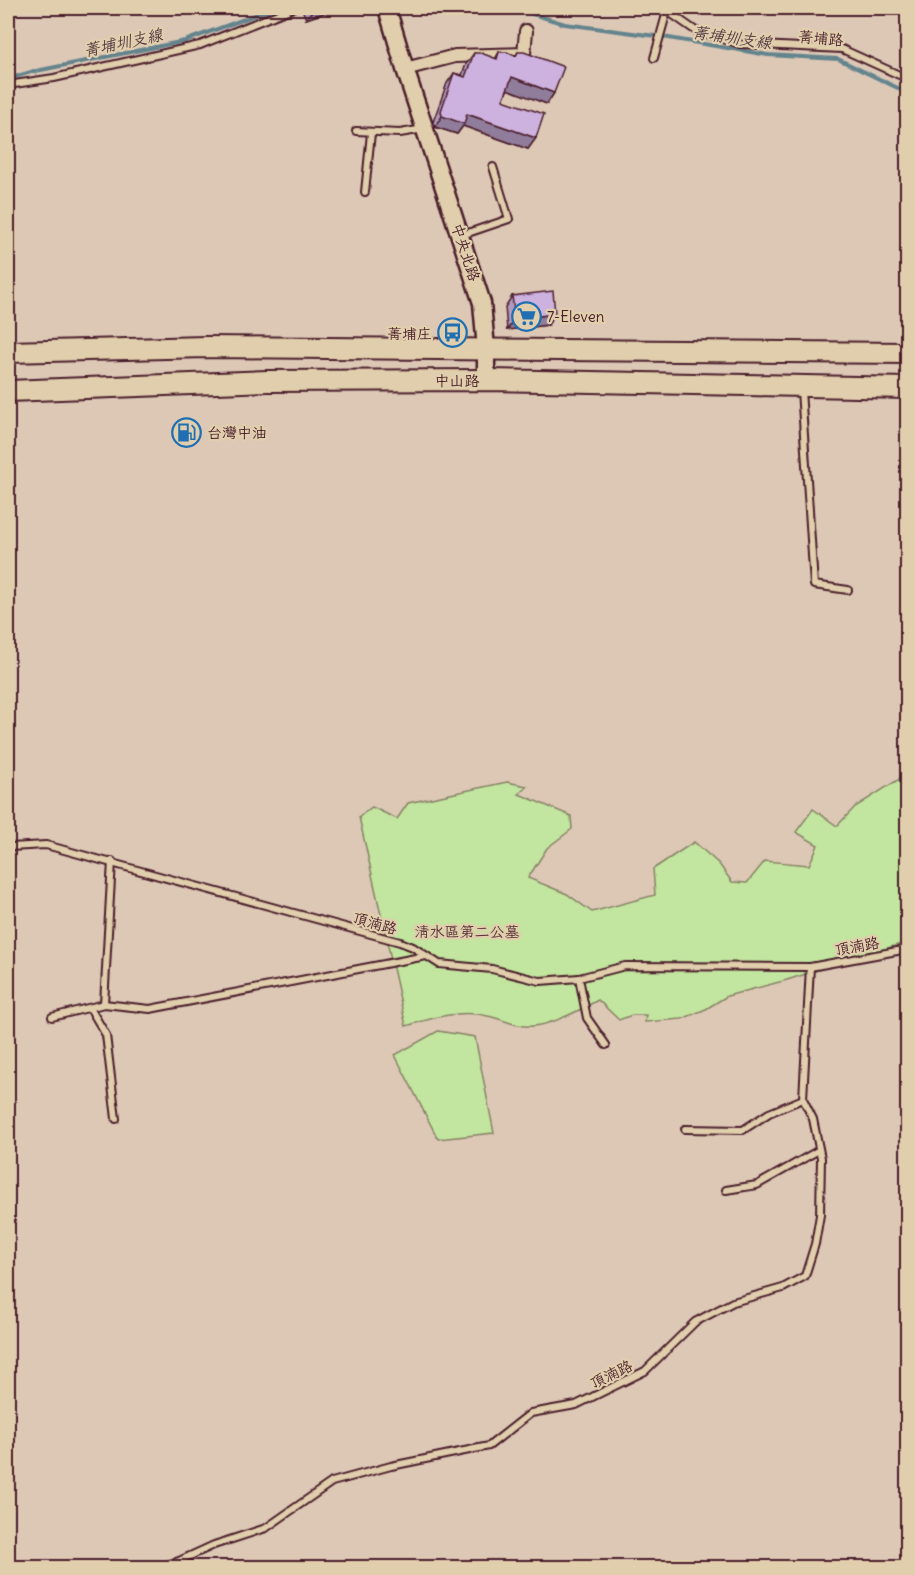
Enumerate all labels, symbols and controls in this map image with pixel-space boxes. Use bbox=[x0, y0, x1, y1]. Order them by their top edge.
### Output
water label: 菁埔圳支線 bbox=[691, 22, 774, 53]
water label: 菁埔圳支線 bbox=[82, 24, 165, 60]
street label: 菁埔路 bbox=[798, 27, 844, 49]
street label: 中央北路 bbox=[448, 221, 484, 283]
supermarket icon: 7-Eleven bbox=[510, 300, 542, 332]
place label: 7-Eleven bbox=[547, 307, 605, 326]
bus stop icon: 菁埔庄 bbox=[437, 317, 469, 349]
place label: 菁埔庄 bbox=[387, 324, 432, 343]
street label: 中山路 bbox=[434, 371, 480, 390]
fuel station icon: 台灣中油 bbox=[170, 416, 202, 448]
place label: 台灣中油 bbox=[207, 423, 267, 442]
street label: 頂湳路 bbox=[351, 908, 399, 938]
park label: 清水區第二公墓 bbox=[414, 922, 520, 941]
street label: 頂湳路 bbox=[833, 933, 881, 959]
street label: 頂湳路 bbox=[587, 1356, 635, 1392]

